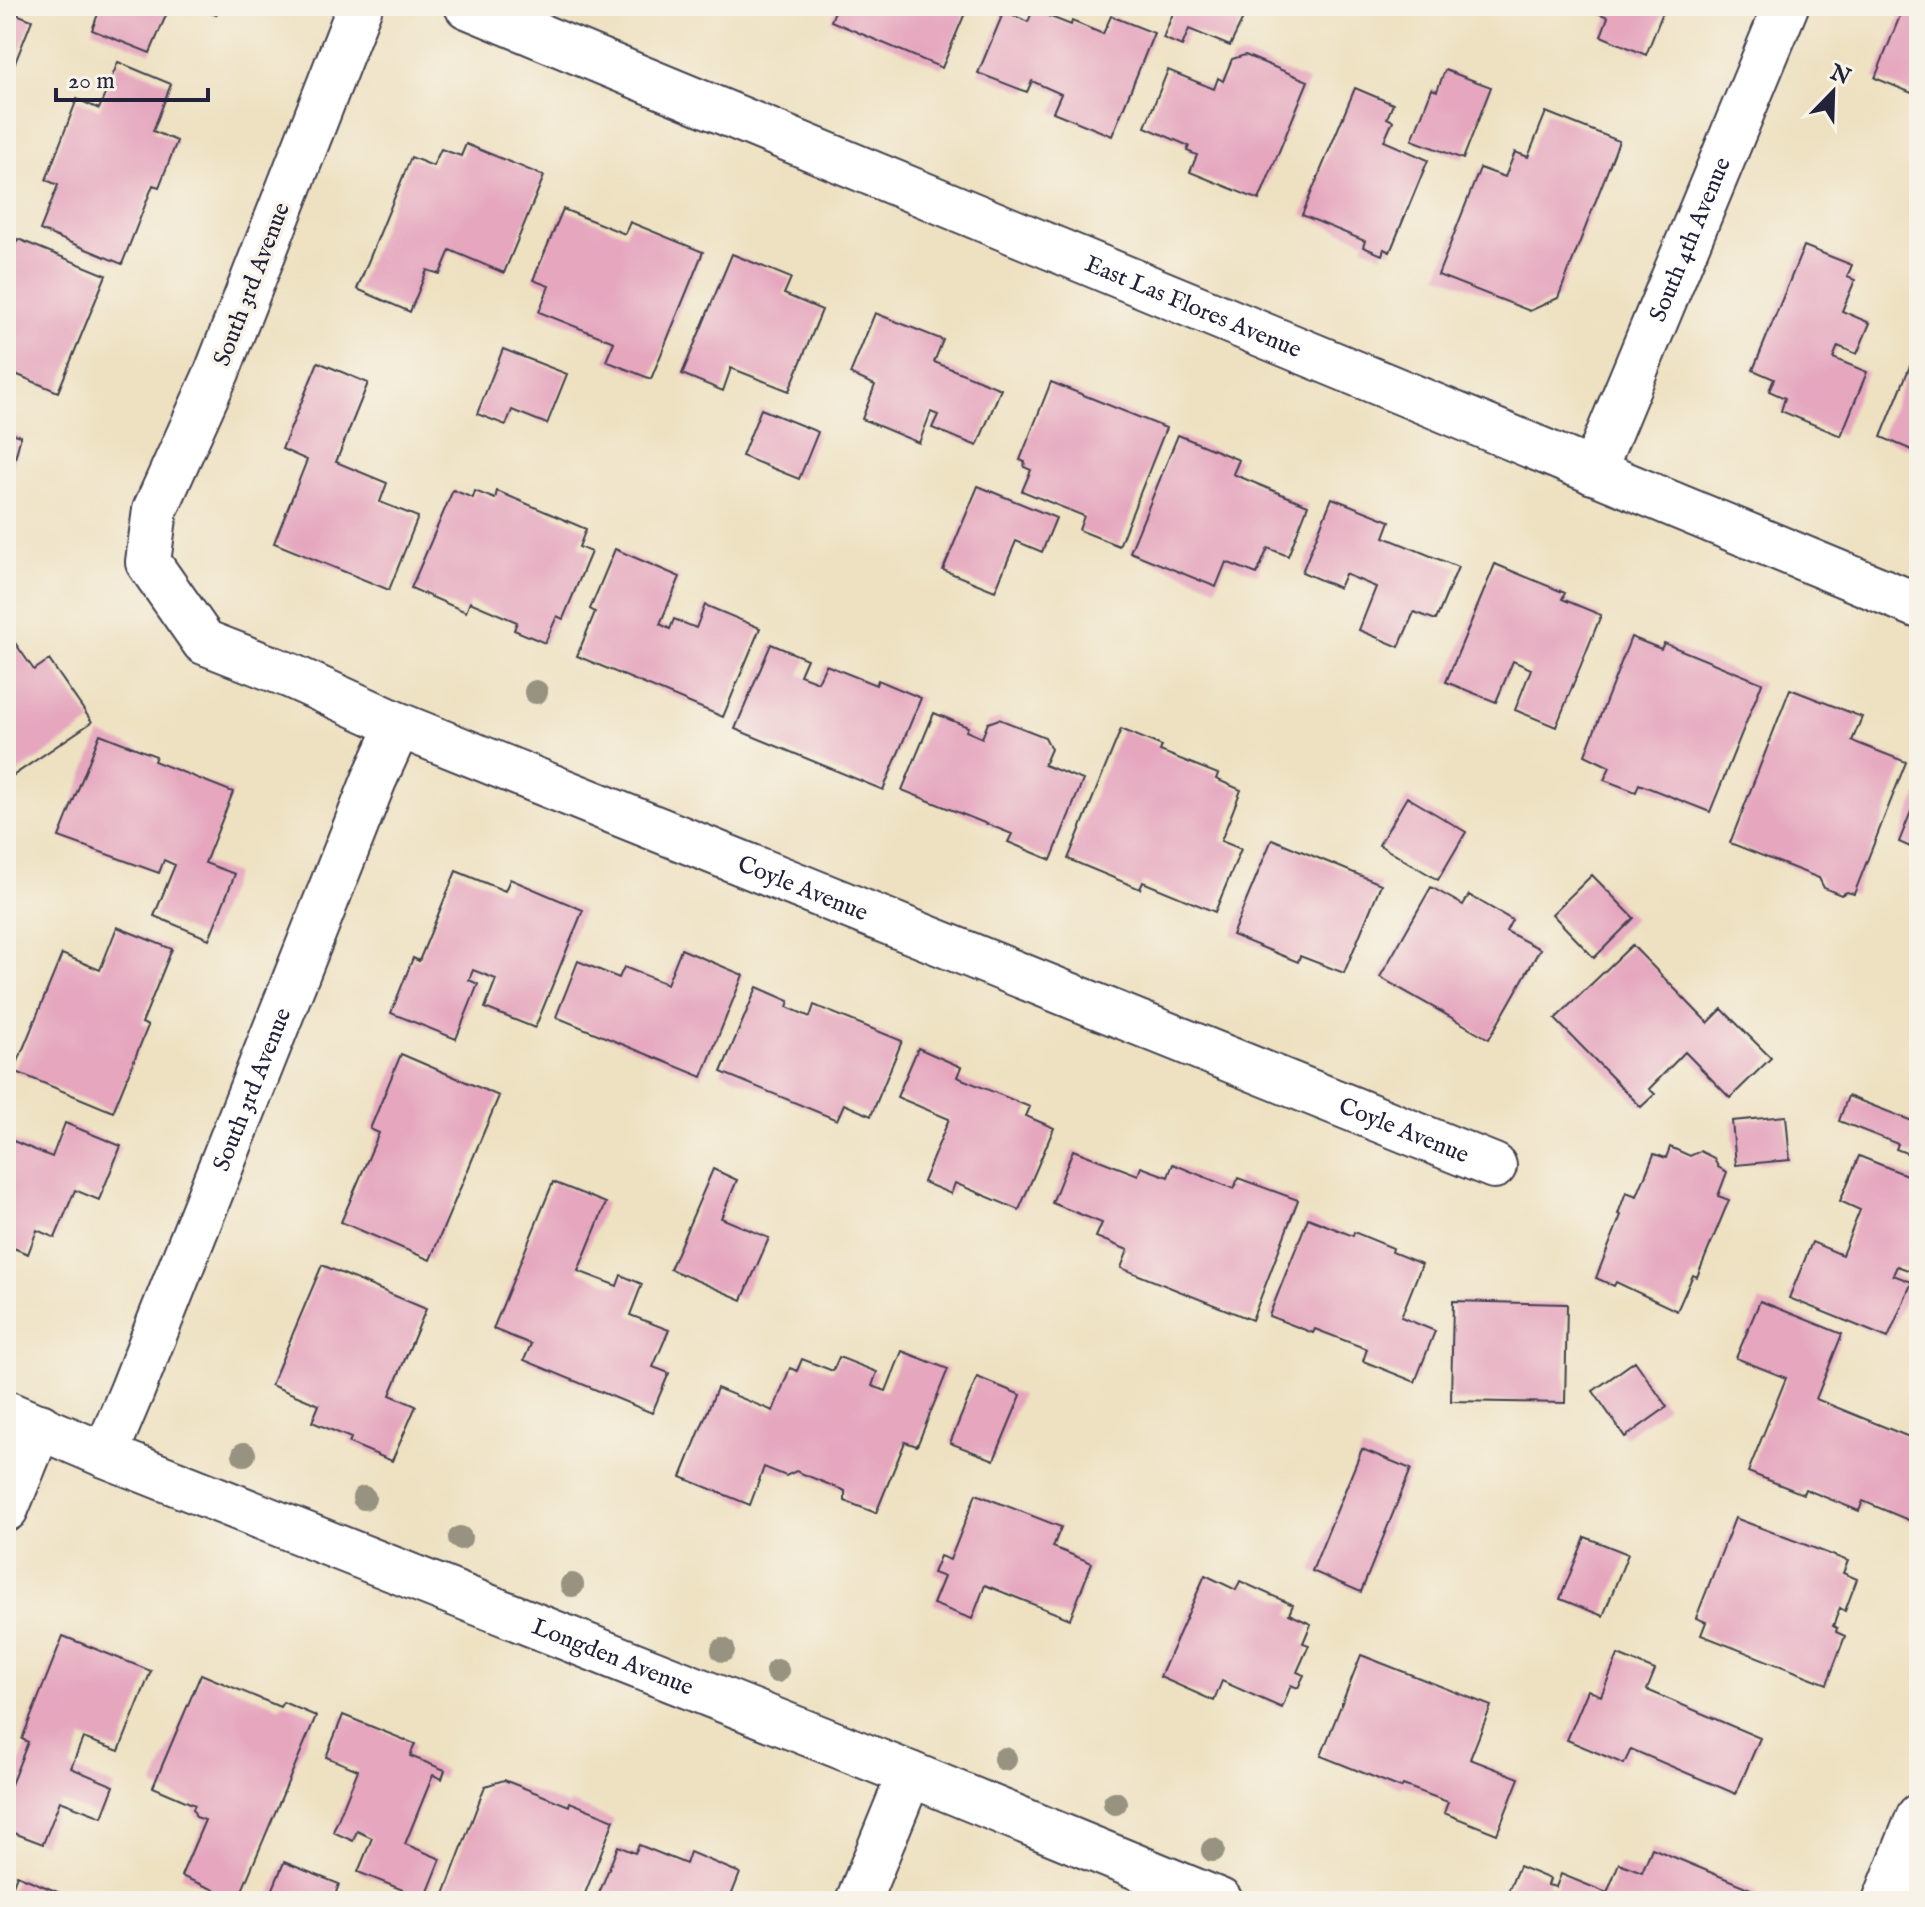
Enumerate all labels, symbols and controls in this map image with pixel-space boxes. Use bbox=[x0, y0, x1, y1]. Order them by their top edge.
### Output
scale bar bbox=[56, 52, 208, 102]
north arrow bbox=[1793, 52, 1873, 132]
text: N bbox=[1825, 58, 1854, 92]
text: 20 m bbox=[68, 66, 115, 97]
street label: South 4th Avenue bbox=[1643, 153, 1739, 327]
street label: South 3rd Avenue bbox=[207, 198, 298, 371]
street label: East Las Flores Avenue bbox=[1080, 249, 1306, 366]
street label: Coyle Avenue bbox=[733, 849, 872, 929]
street label: South 3rd Avenue bbox=[207, 1004, 299, 1176]
street label: Coyle Avenue bbox=[1334, 1091, 1473, 1171]
street label: Longden Avenue bbox=[527, 1612, 698, 1704]

